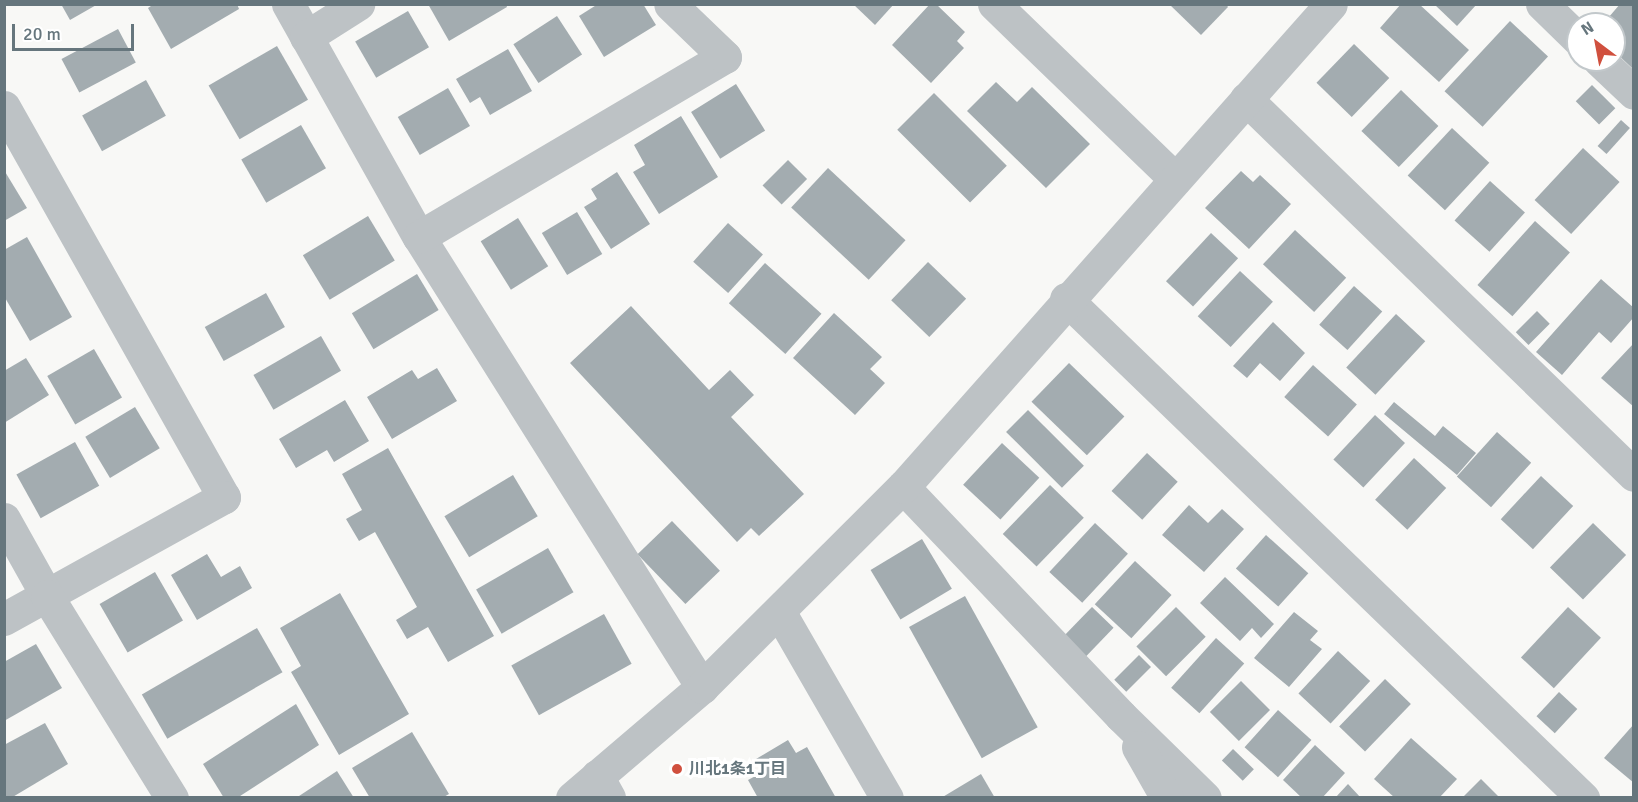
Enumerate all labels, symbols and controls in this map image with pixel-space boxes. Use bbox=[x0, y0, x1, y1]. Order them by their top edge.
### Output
scale bar bbox=[15, 12, 136, 50]
north arrow bbox=[1566, 12, 1626, 72]
text: N bbox=[1577, 17, 1598, 40]
text: 20 m bbox=[23, 23, 61, 45]
place label: 川北1条1丁目 bbox=[689, 759, 786, 779]
marker: 川北1条1丁目 bbox=[670, 762, 684, 776]

